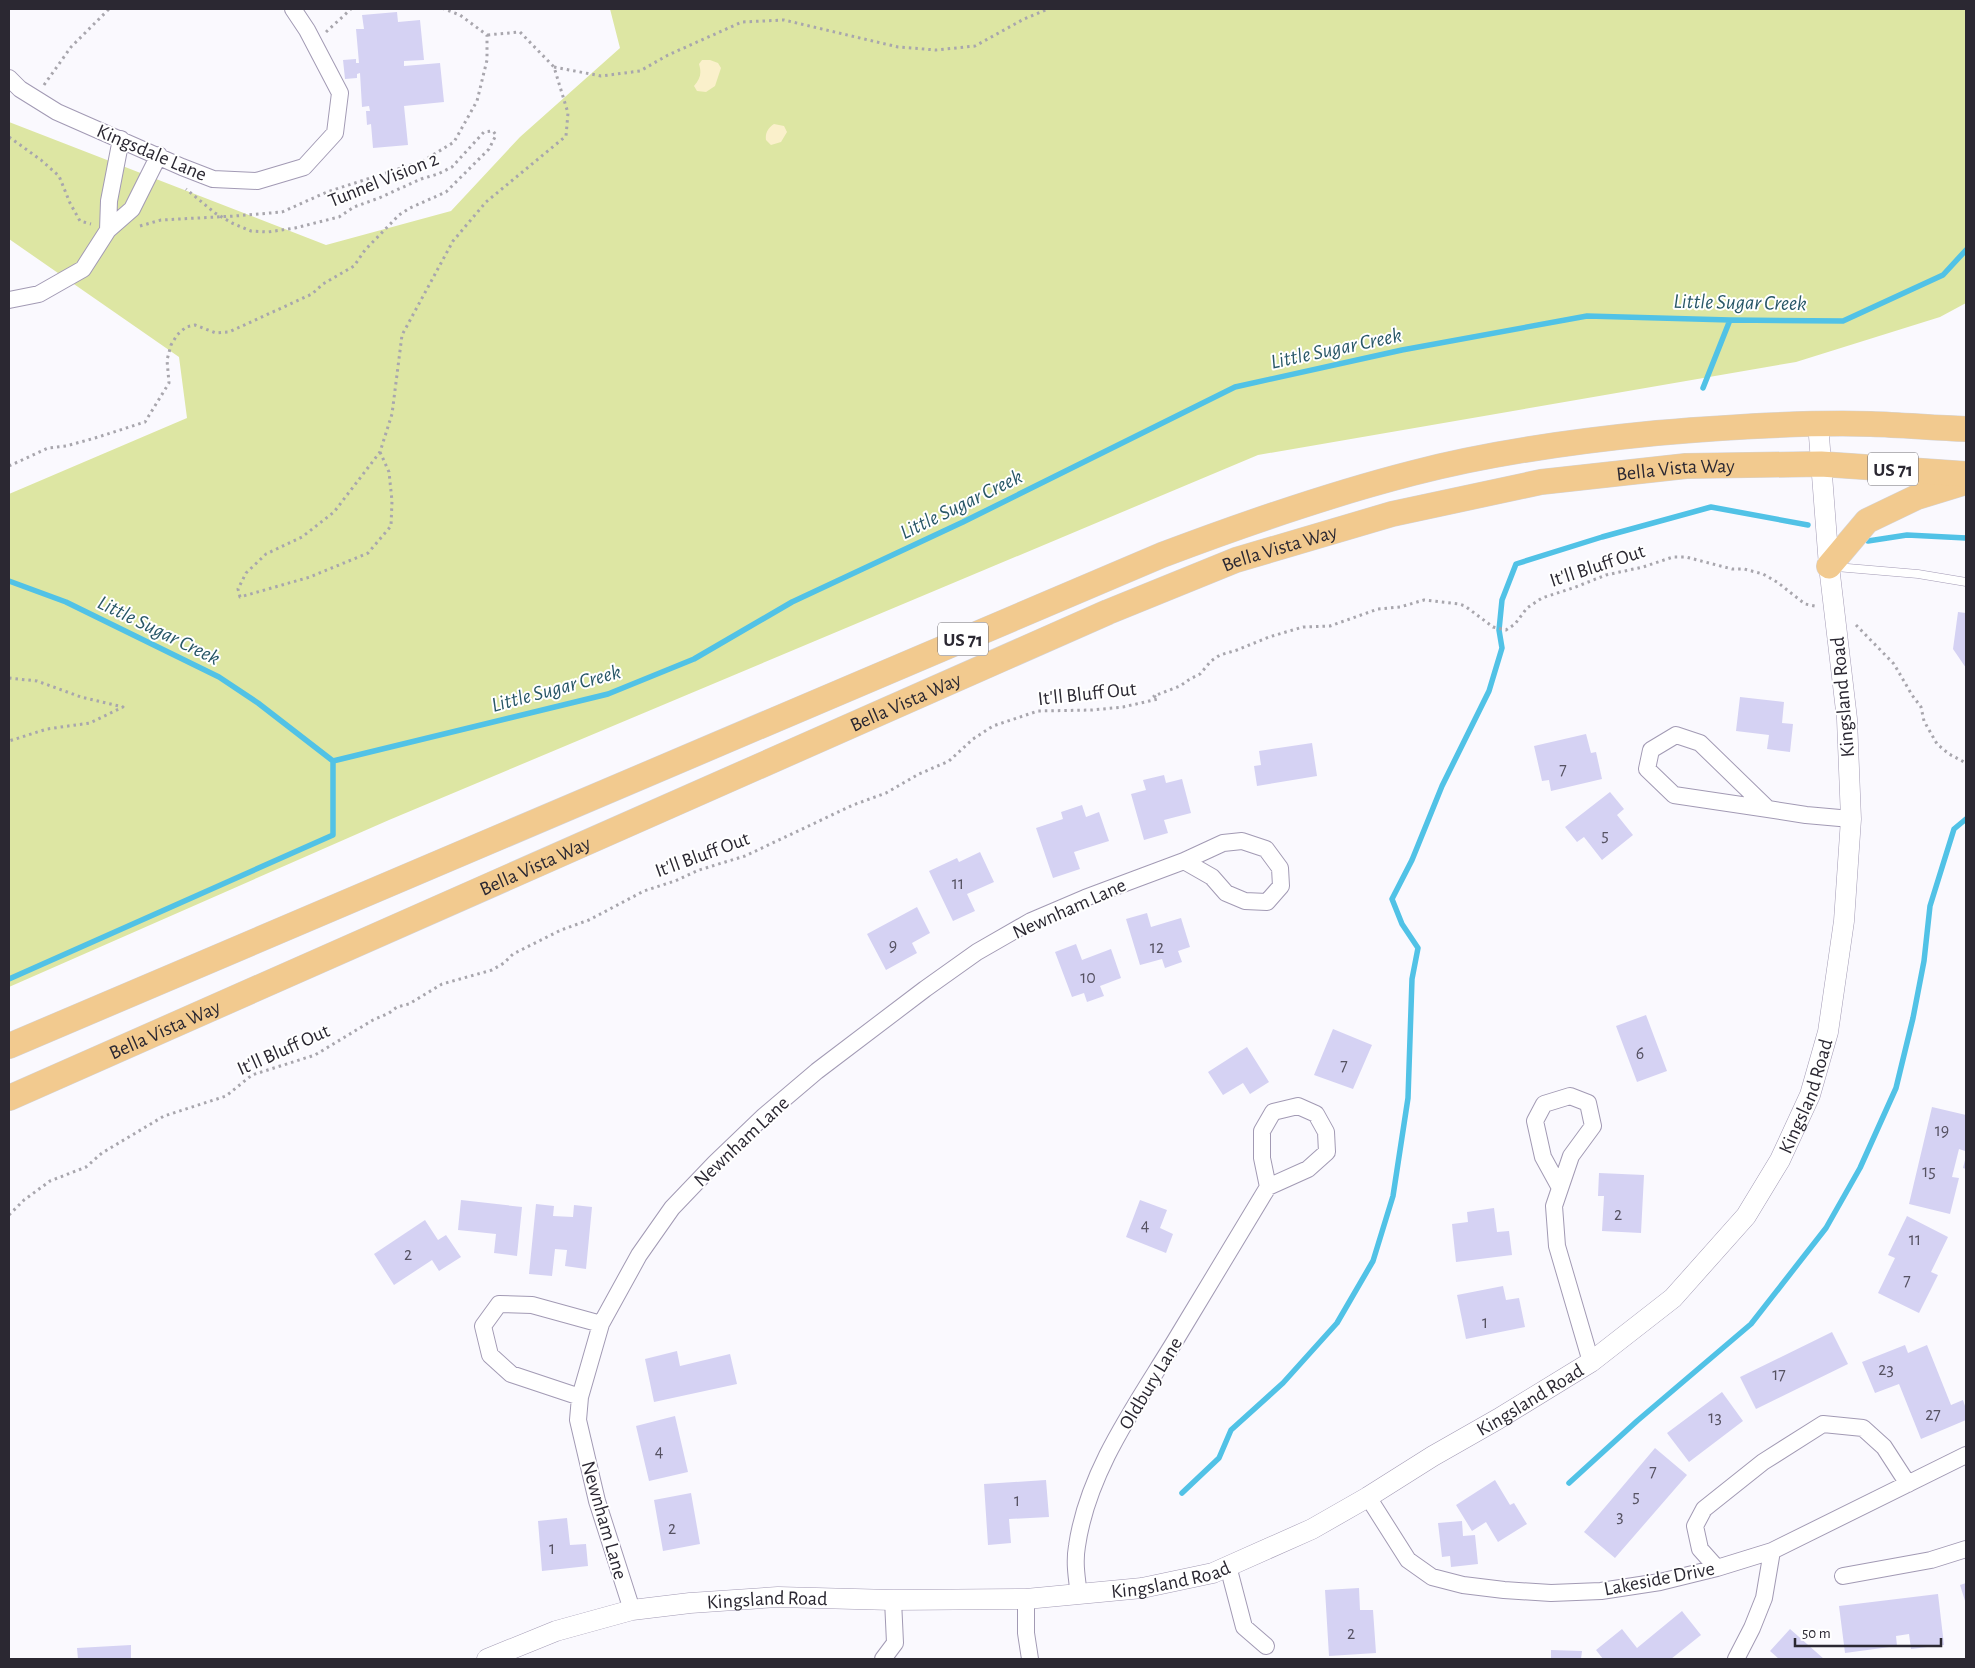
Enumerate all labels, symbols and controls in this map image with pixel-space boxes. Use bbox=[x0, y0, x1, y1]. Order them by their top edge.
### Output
street label: Kingsdale Lane bbox=[94, 121, 209, 185]
street label: Tunnel Vision 2 bbox=[325, 149, 441, 211]
water label: Little Sugar Creek bbox=[1673, 291, 1807, 314]
water label: Little Sugar Creek bbox=[1269, 324, 1404, 373]
road number: US 71 bbox=[1868, 452, 1918, 486]
street label: Bella Vista Way bbox=[1615, 456, 1735, 485]
water label: Little Sugar Creek bbox=[897, 466, 1026, 543]
street label: Bella Vista Way bbox=[1219, 522, 1340, 576]
street label: It'll Bluff Out bbox=[1547, 541, 1648, 591]
water label: Little Sugar Creek bbox=[94, 592, 224, 669]
road number: US 71 bbox=[938, 622, 988, 656]
street label: Kingsland Road bbox=[1828, 636, 1858, 758]
water label: Little Sugar Creek bbox=[489, 661, 624, 716]
street label: Bella Vista Way bbox=[847, 669, 965, 736]
street label: It'll Bluff Out bbox=[1037, 679, 1138, 709]
house number: 7 bbox=[1559, 761, 1567, 779]
house number: 5 bbox=[1601, 827, 1609, 845]
street label: It'll Bluff Out bbox=[652, 828, 753, 881]
street label: Bella Vista Way bbox=[477, 833, 594, 900]
house number: 11 bbox=[952, 875, 964, 893]
street label: Newnham Lane bbox=[1010, 875, 1129, 943]
house number: 9 bbox=[889, 937, 897, 955]
house number: 12 bbox=[1150, 939, 1164, 957]
house number: 10 bbox=[1080, 969, 1096, 987]
street label: Bella Vista Way bbox=[106, 997, 224, 1063]
street label: It'll Bluff Out bbox=[234, 1020, 333, 1079]
street label: Kingsland Road bbox=[1775, 1037, 1837, 1157]
house number: 6 bbox=[1636, 1045, 1644, 1063]
house number: 7 bbox=[1340, 1057, 1348, 1075]
street label: Newnham Lane bbox=[690, 1093, 793, 1191]
house number: 19 bbox=[1935, 1122, 1949, 1140]
house number: 15 bbox=[1922, 1163, 1936, 1181]
house number: 2 bbox=[1614, 1206, 1622, 1224]
house number: 4 bbox=[1141, 1217, 1150, 1235]
house number: 11 bbox=[1909, 1231, 1921, 1249]
house number: 2 bbox=[404, 1246, 412, 1264]
house number: 7 bbox=[1903, 1272, 1911, 1290]
house number: 1 bbox=[1482, 1314, 1488, 1332]
street label: Oldbury Lane bbox=[1116, 1334, 1186, 1433]
street label: Kingsland Road bbox=[1473, 1360, 1587, 1440]
house number: 23 bbox=[1878, 1361, 1894, 1379]
house number: 17 bbox=[1772, 1366, 1786, 1384]
house number: 27 bbox=[1925, 1406, 1941, 1424]
house number: 13 bbox=[1708, 1409, 1722, 1427]
house number: 4 bbox=[655, 1443, 664, 1461]
street label: Newnham Lane bbox=[578, 1459, 630, 1582]
house number: 7 bbox=[1649, 1463, 1657, 1481]
house number: 5 bbox=[1632, 1488, 1640, 1506]
house number: 1 bbox=[1014, 1492, 1020, 1510]
house number: 3 bbox=[1616, 1508, 1624, 1526]
house number: 2 bbox=[668, 1520, 676, 1538]
house number: 1 bbox=[549, 1540, 555, 1558]
street label: Kingsland Road bbox=[1110, 1558, 1233, 1602]
street label: Lakeside Drive bbox=[1602, 1558, 1716, 1600]
street label: Kingsland Road bbox=[706, 1588, 828, 1613]
scale bar bbox=[1795, 1616, 1941, 1648]
house number: 2 bbox=[1347, 1625, 1355, 1643]
text: 50 m bbox=[1802, 1626, 1831, 1641]

